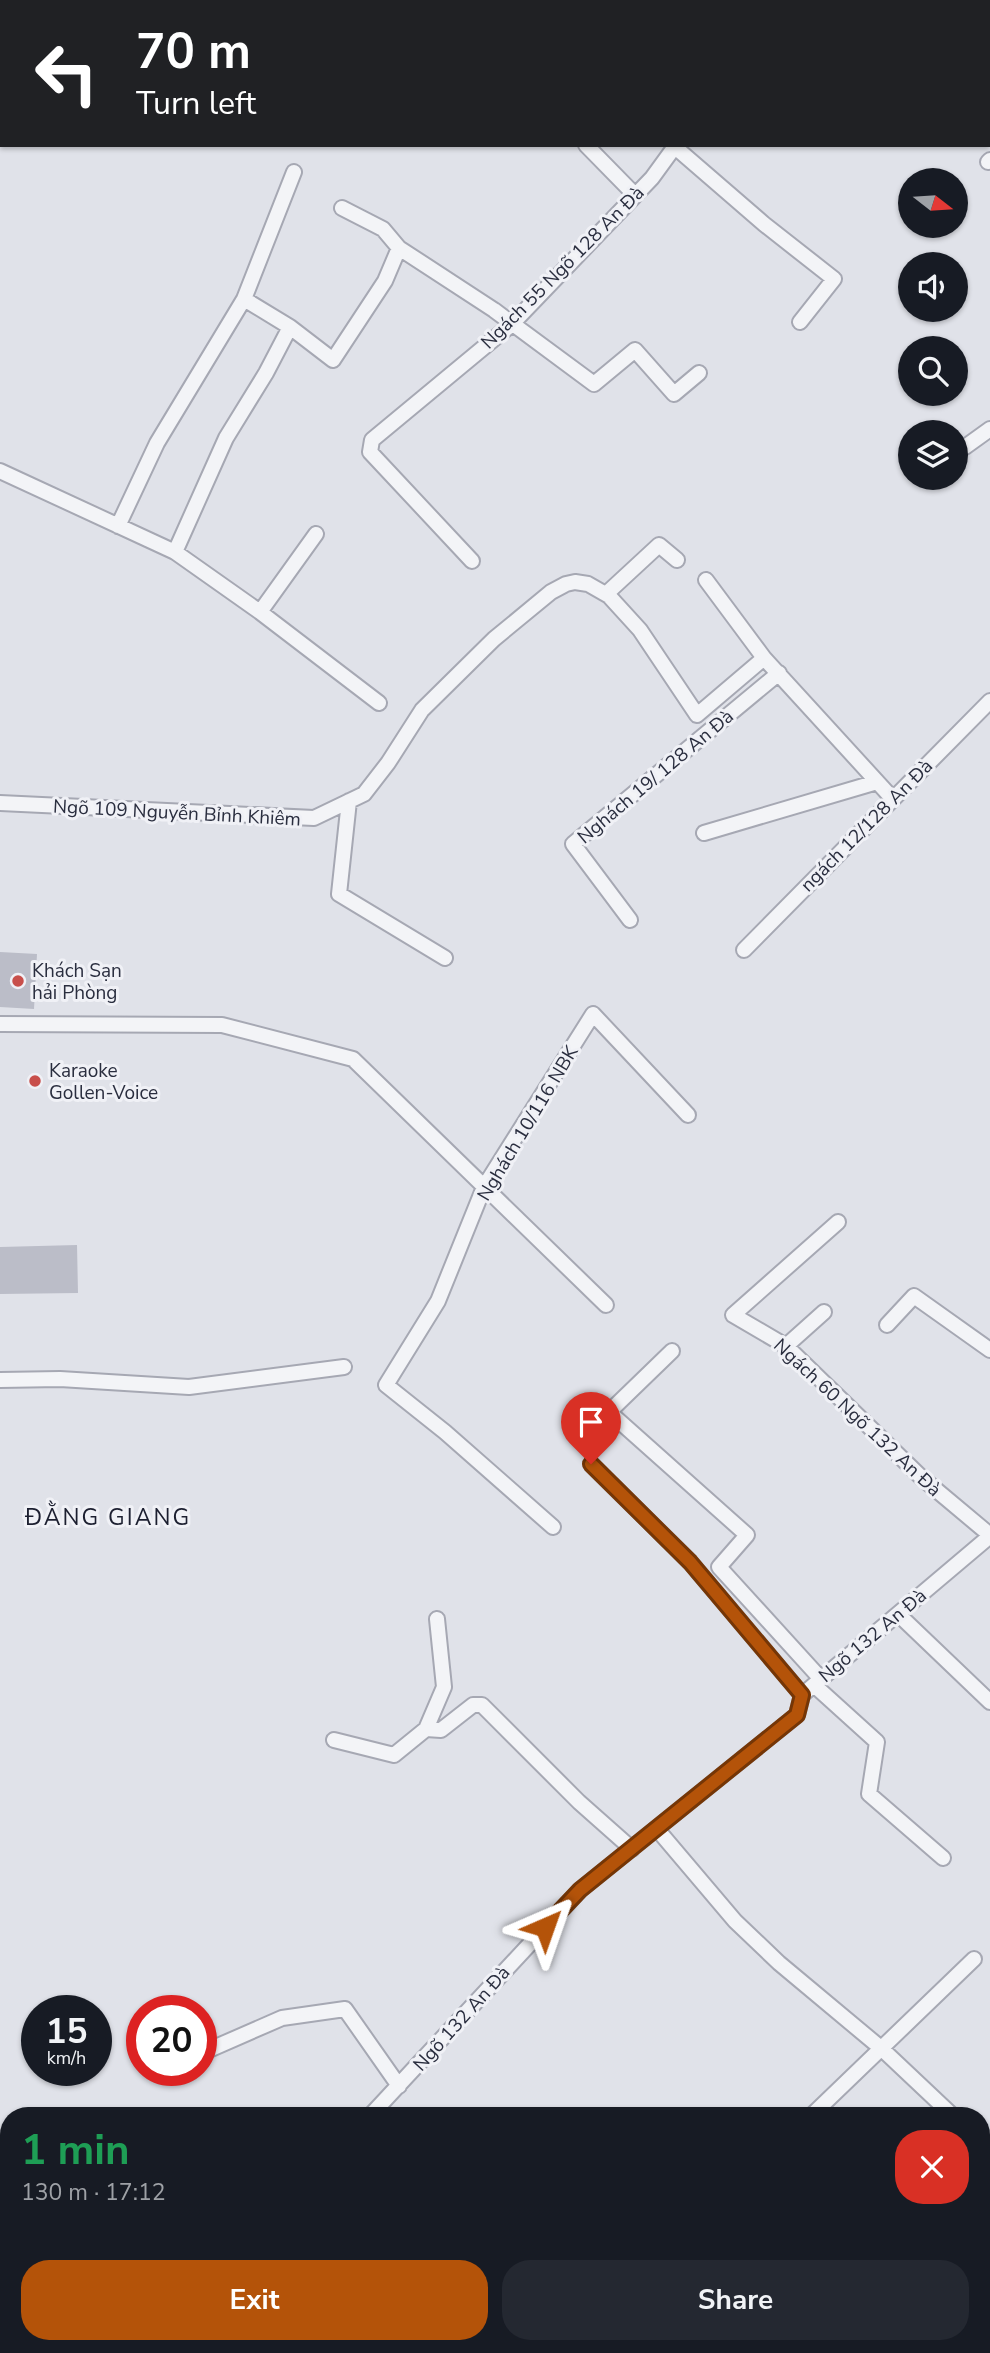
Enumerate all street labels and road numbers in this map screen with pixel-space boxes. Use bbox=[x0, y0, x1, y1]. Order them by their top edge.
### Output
street label: Ngách 55 Ngõ 128 An Đà bbox=[475, 180, 650, 355]
street label: Nghách 19/ 128 An Đà bbox=[572, 704, 739, 850]
street label: ngách 12/128 An Đà bbox=[795, 754, 939, 898]
street label: Ngõ 109 Nguyễn Bỉnh Khiêm bbox=[52, 794, 302, 832]
street label: Nghách 10/116 NBK bbox=[471, 1040, 585, 1206]
street label: Ngách 60 Ngõ 132 An Đà bbox=[768, 1333, 947, 1503]
street label: Ngõ 132 An Đà bbox=[813, 1583, 932, 1689]
street label: Ngõ 132 An Đà bbox=[407, 1960, 516, 2077]

